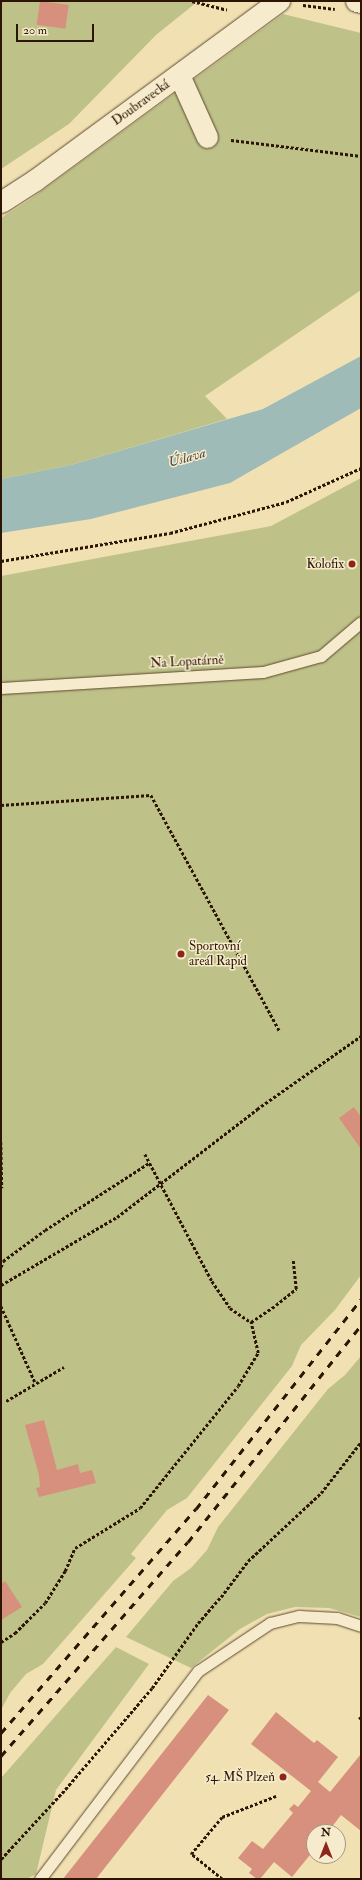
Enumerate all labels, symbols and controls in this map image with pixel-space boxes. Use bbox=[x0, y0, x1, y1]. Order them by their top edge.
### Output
scale bar bbox=[18, 16, 96, 42]
text: 20 m bbox=[23, 23, 47, 38]
street label: Doubravecká bbox=[109, 77, 173, 129]
water label: Úslava bbox=[166, 445, 208, 471]
place label: Kolofix bbox=[306, 556, 344, 572]
marker: Kolofix bbox=[347, 559, 357, 569]
street label: Na Lopatárně bbox=[150, 652, 224, 672]
place label: Sportovní areál Rapid bbox=[189, 939, 247, 970]
marker: Sportovní areál Rapid bbox=[176, 949, 186, 959]
place label: 54. MŠ Plzeň bbox=[205, 1769, 275, 1785]
marker: 54. MŠ Plzeň bbox=[278, 1772, 288, 1782]
north arrow bbox=[306, 1824, 346, 1864]
text: N bbox=[321, 1826, 331, 1839]

